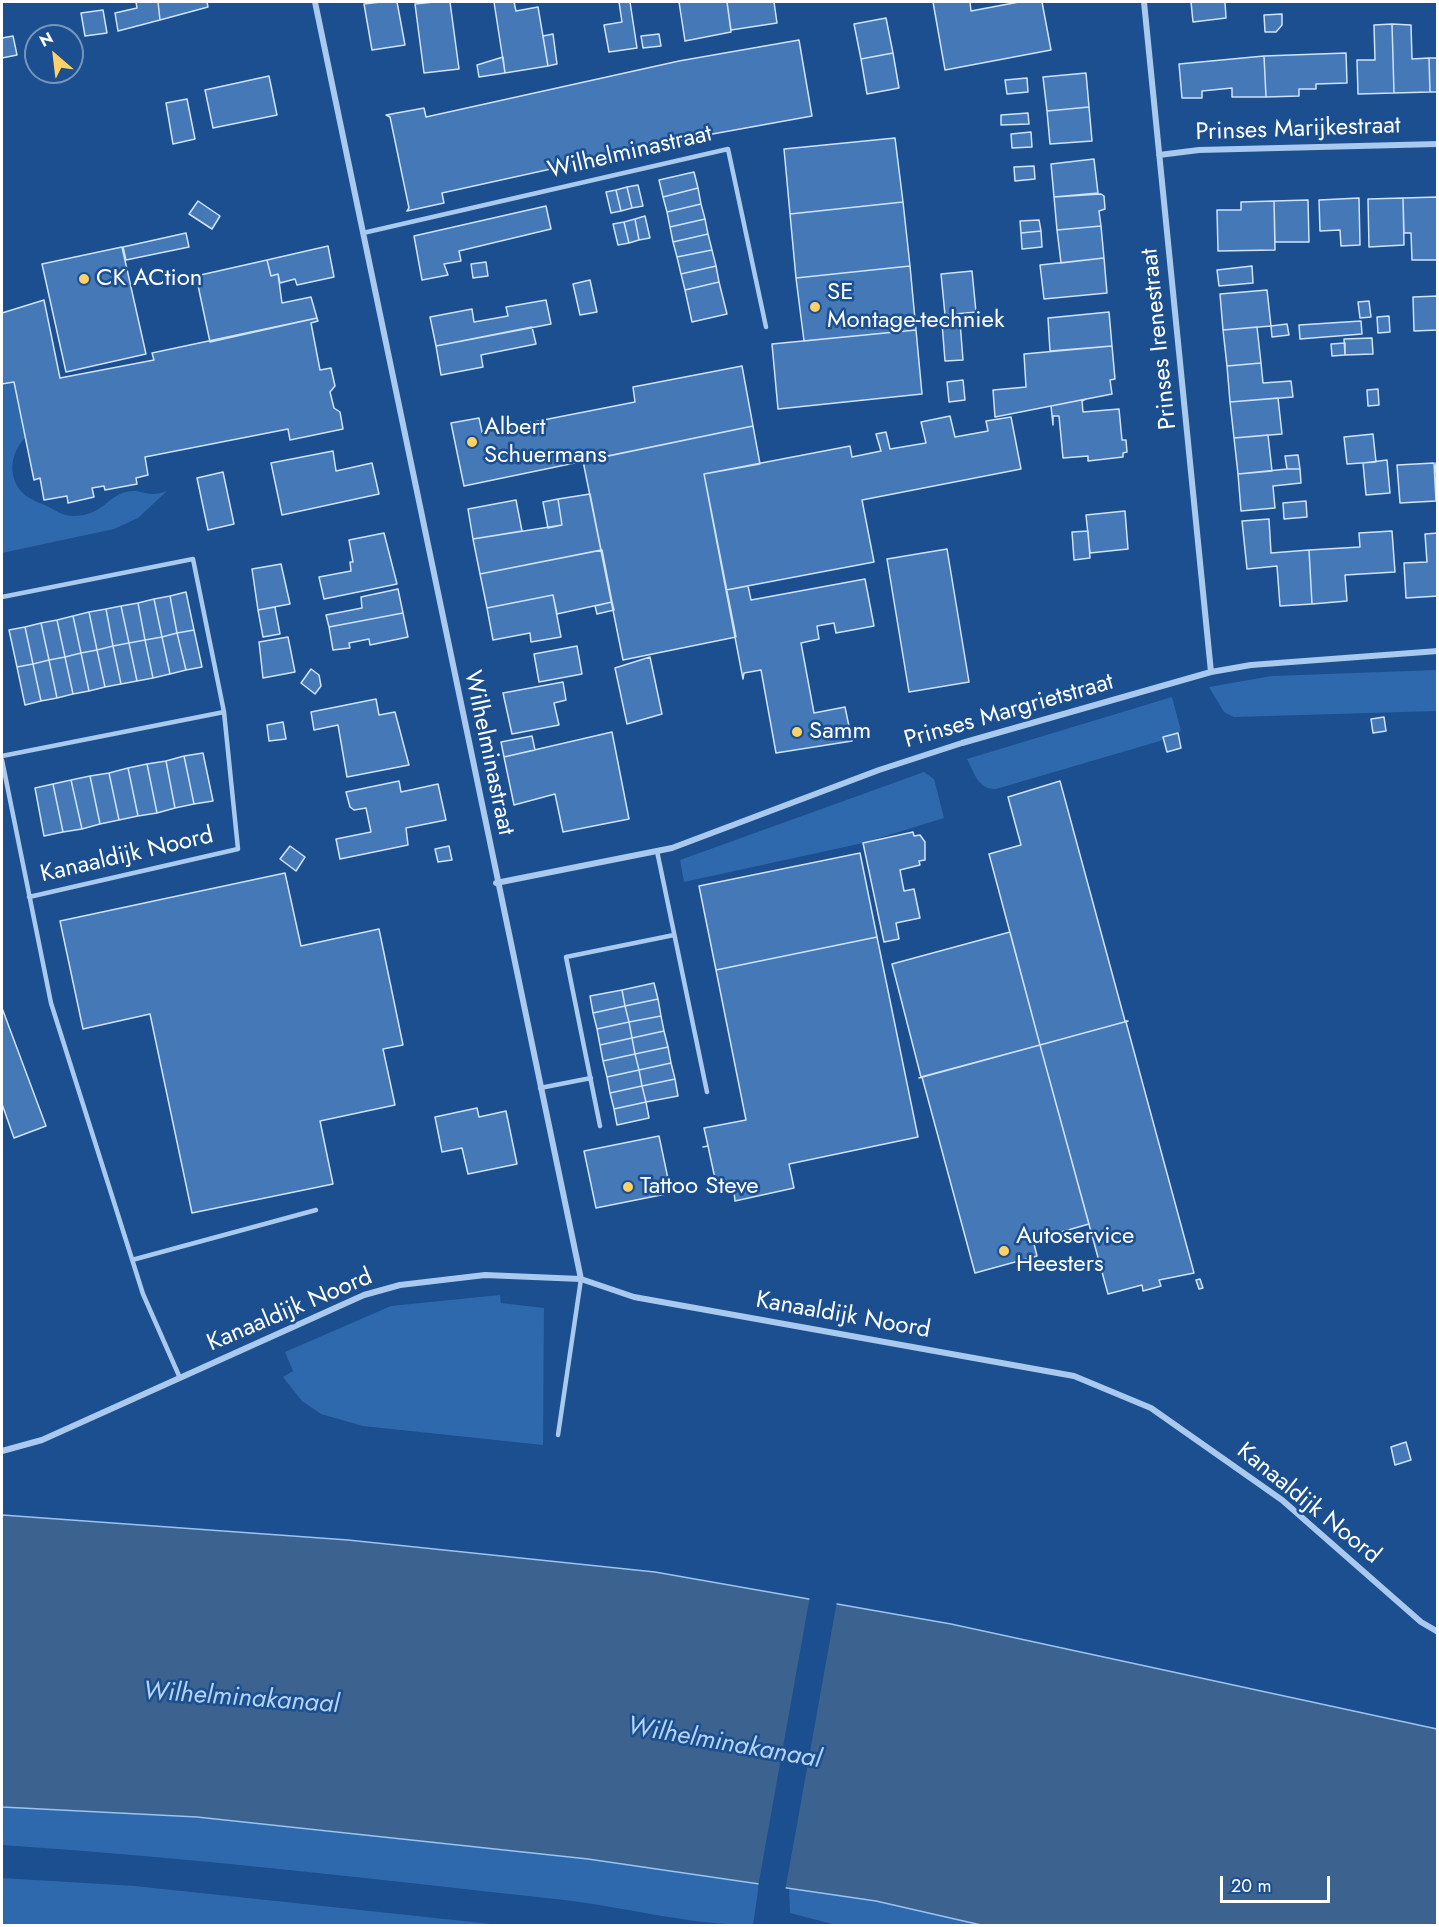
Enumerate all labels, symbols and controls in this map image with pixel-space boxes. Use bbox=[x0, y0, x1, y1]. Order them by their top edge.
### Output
north arrow bbox=[24, 24, 84, 84]
text: N bbox=[35, 26, 57, 53]
street label: Prinses Marijkestraat bbox=[1195, 112, 1401, 148]
street label: Wilhelminastraat bbox=[545, 120, 715, 186]
street label: Prinses Irenestraat bbox=[1136, 247, 1184, 431]
place label: CK ACtion bbox=[96, 265, 202, 293]
marker: CK ACtion bbox=[77, 272, 91, 286]
place label: SE Montage-techniek bbox=[827, 279, 1004, 335]
marker: SE Montage-techniek bbox=[808, 300, 822, 314]
place label: Albert Schuermans bbox=[484, 414, 607, 470]
marker: Albert Schuermans bbox=[465, 435, 479, 449]
street label: Wilhelminastraat bbox=[456, 668, 520, 838]
street label: Prinses Margrietstraat bbox=[901, 668, 1117, 756]
place label: Samm bbox=[809, 718, 871, 746]
marker: Samm bbox=[790, 725, 804, 739]
street label: Kanaaldijk Noord bbox=[38, 822, 216, 890]
place label: Tattoo Steve bbox=[640, 1173, 759, 1201]
marker: Tattoo Steve bbox=[621, 1180, 635, 1194]
place label: Autoservice Heesters bbox=[1016, 1223, 1134, 1279]
marker: Autoservice Heesters bbox=[997, 1244, 1011, 1258]
street label: Kanaaldijk Noord bbox=[203, 1263, 377, 1359]
street label: Kanaaldijk Noord bbox=[753, 1286, 933, 1346]
street label: Kanaaldijk Noord bbox=[1230, 1437, 1386, 1571]
water label: Wilhelminakanaal bbox=[142, 1677, 340, 1721]
water label: Wilhelminakanaal bbox=[625, 1712, 823, 1776]
scale bar bbox=[1223, 1864, 1332, 1902]
text: 20 m bbox=[1231, 1873, 1271, 1899]

